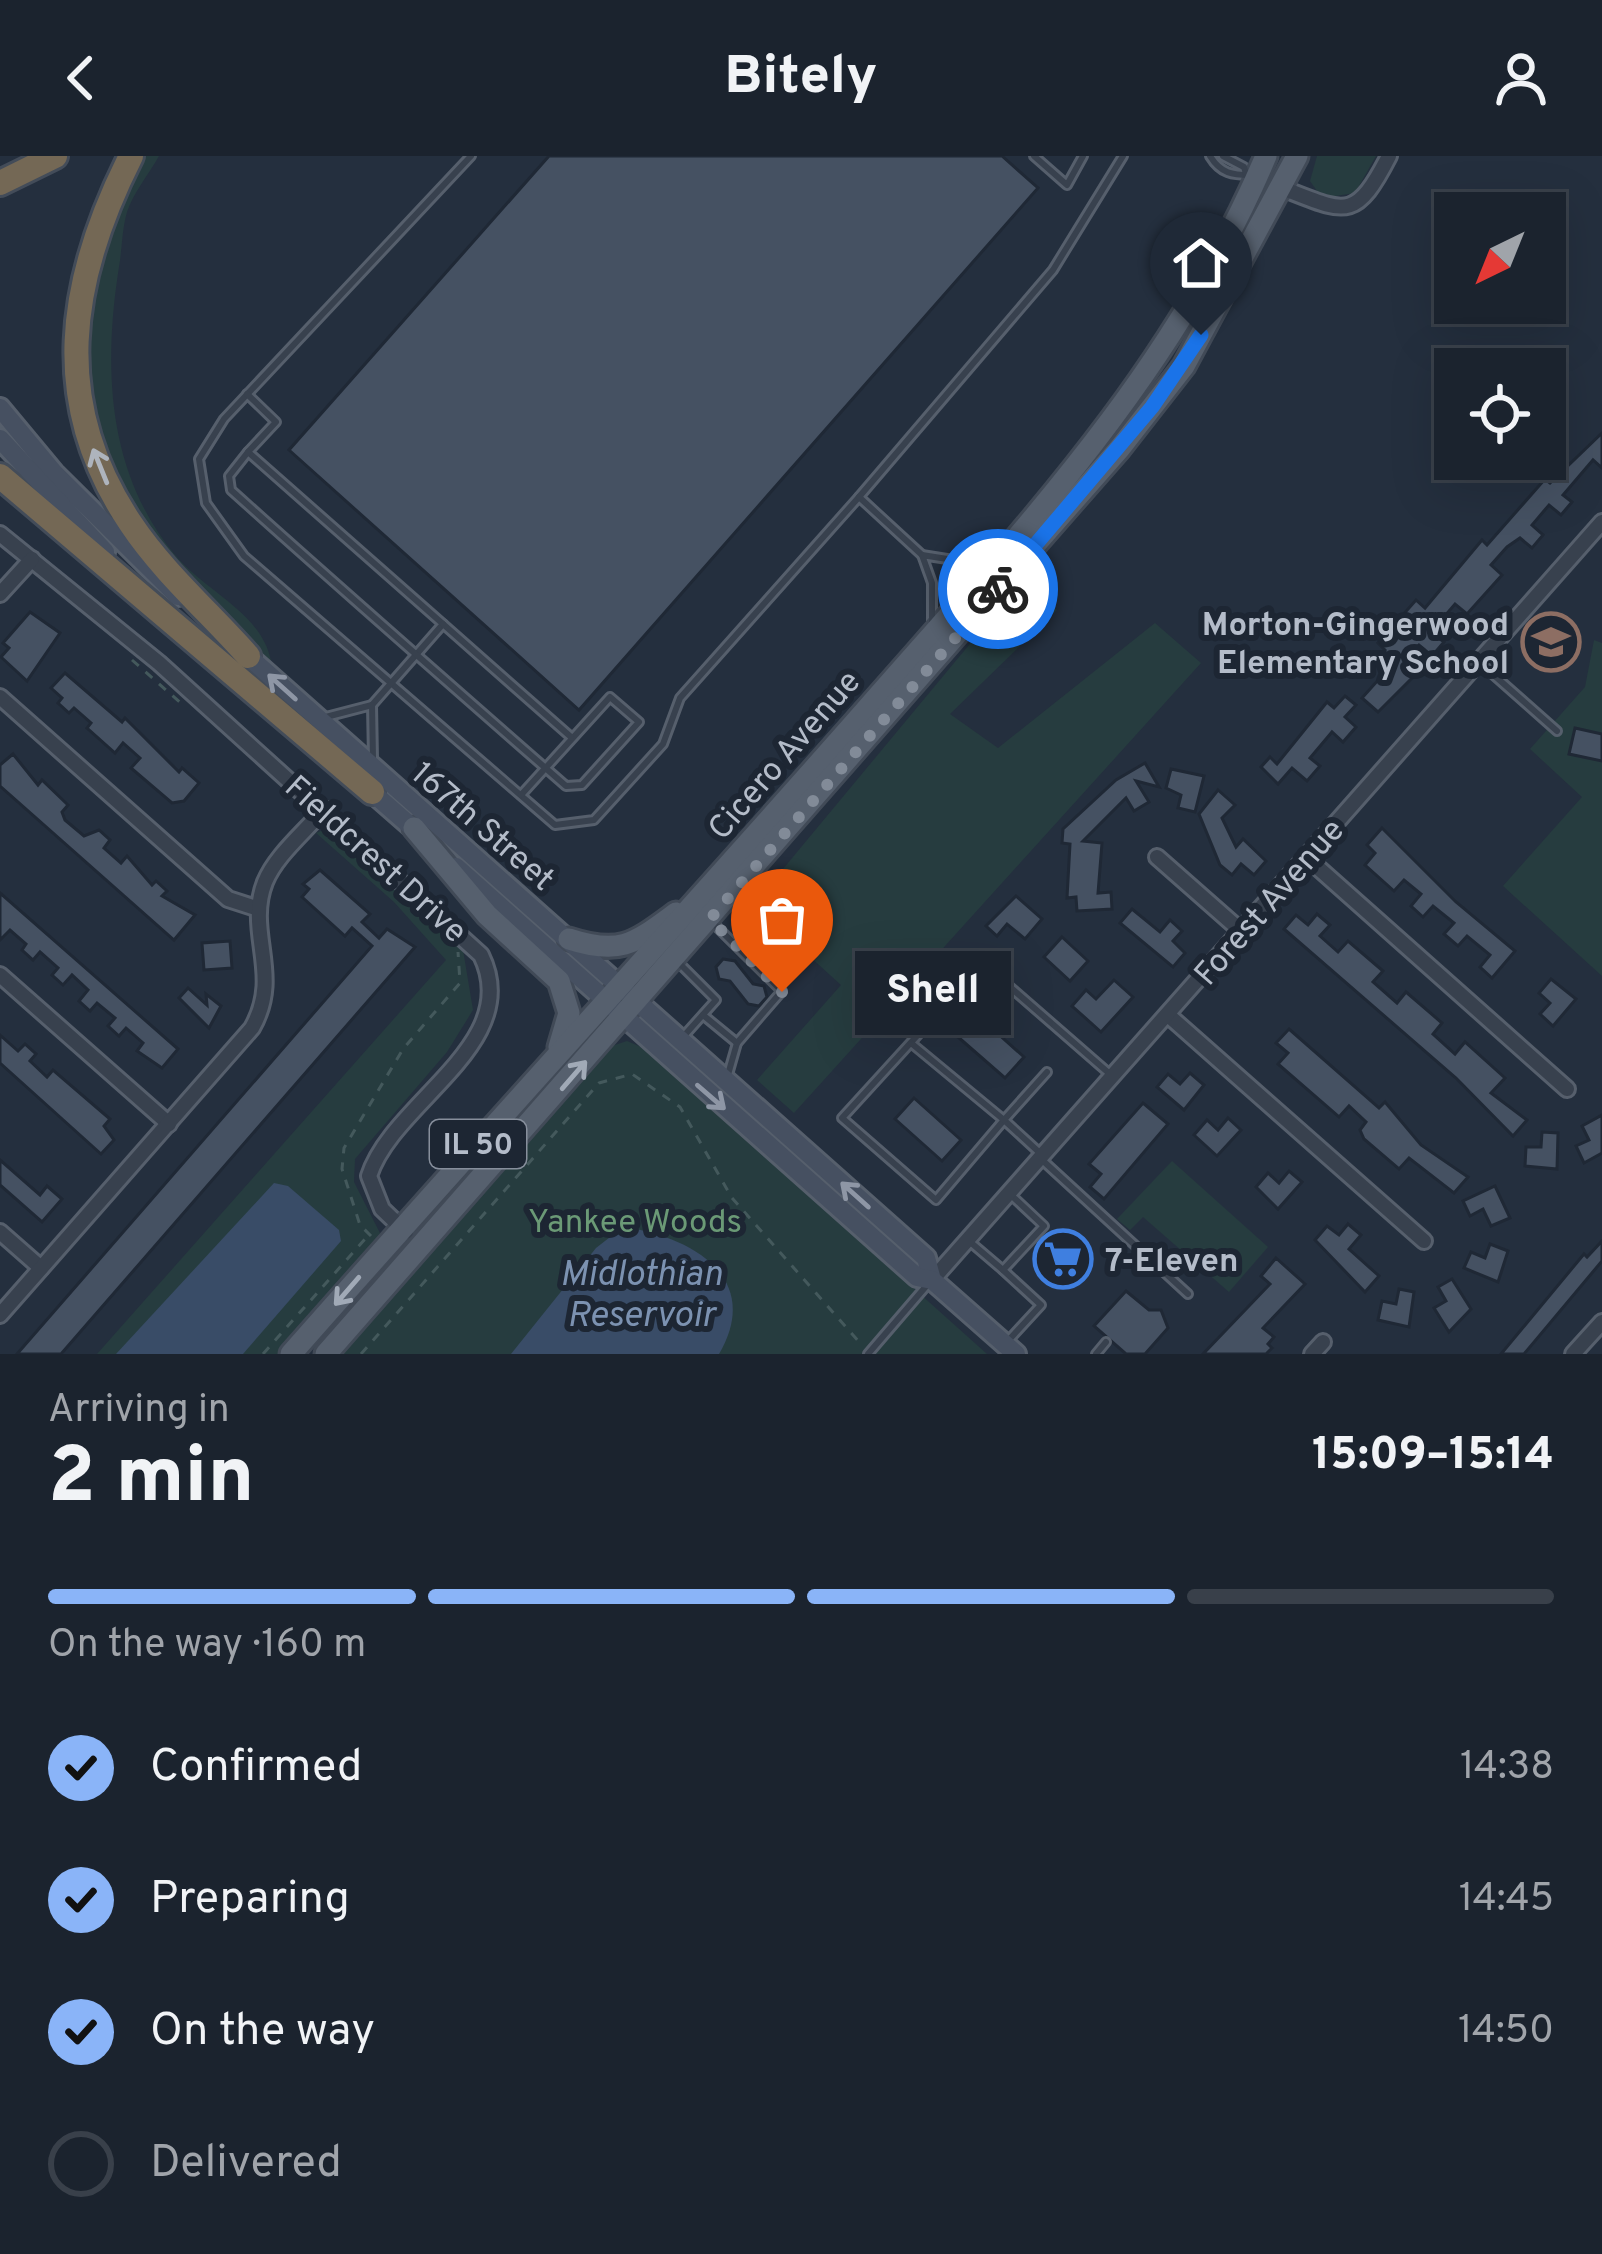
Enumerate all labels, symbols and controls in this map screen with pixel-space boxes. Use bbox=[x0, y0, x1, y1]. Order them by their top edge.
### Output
text: Bitely bbox=[725, 44, 877, 113]
icon: back bbox=[48, 45, 114, 111]
icon: person bbox=[1488, 45, 1554, 111]
north arrow bbox=[1434, 192, 1566, 324]
map controls bbox=[1434, 192, 1566, 480]
pin bbox=[1150, 212, 1252, 335]
icon: home bbox=[1168, 230, 1234, 296]
button: locate bbox=[1434, 348, 1566, 480]
one-way arrow bbox=[88, 448, 109, 485]
courier bbox=[938, 529, 1058, 649]
icon: bike bbox=[965, 556, 1031, 622]
place label: Morton-Gingerwood Elementary School bbox=[1202, 606, 1509, 686]
school or university icon: Morton-Gingerwood Elementary School bbox=[1520, 611, 1582, 673]
street label: Cicero Avenue bbox=[701, 663, 871, 850]
one-way arrow bbox=[267, 674, 298, 701]
street label: 167th Street bbox=[401, 754, 562, 902]
street label: Fieldcrest Drive bbox=[274, 768, 474, 954]
street label: Forest Avenue bbox=[1187, 811, 1355, 996]
pin bbox=[731, 869, 833, 992]
icon: bag bbox=[749, 887, 815, 953]
callout: Shell bbox=[854, 950, 1010, 1034]
text: Shell bbox=[886, 968, 980, 1017]
one-way arrow bbox=[560, 1060, 587, 1091]
one-way arrow bbox=[695, 1082, 726, 1110]
road number: IL 50 bbox=[430, 1120, 526, 1168]
one-way arrow bbox=[840, 1182, 871, 1209]
park label: Yankee Woods bbox=[528, 1203, 742, 1245]
supermarket icon: 7-Eleven bbox=[1032, 1228, 1094, 1290]
place label: 7-Eleven bbox=[1105, 1242, 1238, 1284]
water label: Midlothian Reservoir bbox=[560, 1253, 723, 1340]
one-way arrow bbox=[334, 1275, 361, 1306]
text: Arriving in bbox=[48, 1387, 230, 1436]
text: 15:09–15:14 bbox=[1312, 1428, 1554, 1485]
text: 2 min bbox=[48, 1431, 254, 1530]
text: On the way · 160 m bbox=[48, 1622, 366, 1671]
icon: check bbox=[48, 1735, 114, 1801]
text: Confirmed bbox=[150, 1740, 362, 1797]
text: 14:38 bbox=[1460, 1744, 1554, 1793]
icon: check bbox=[48, 1867, 114, 1933]
text: Preparing bbox=[150, 1872, 350, 1929]
text: 14:45 bbox=[1459, 1876, 1554, 1925]
icon: check bbox=[48, 1999, 114, 2065]
text: On the way bbox=[150, 2004, 375, 2061]
text: 14:50 bbox=[1458, 2008, 1554, 2057]
text: Delivered bbox=[150, 2136, 342, 2193]

